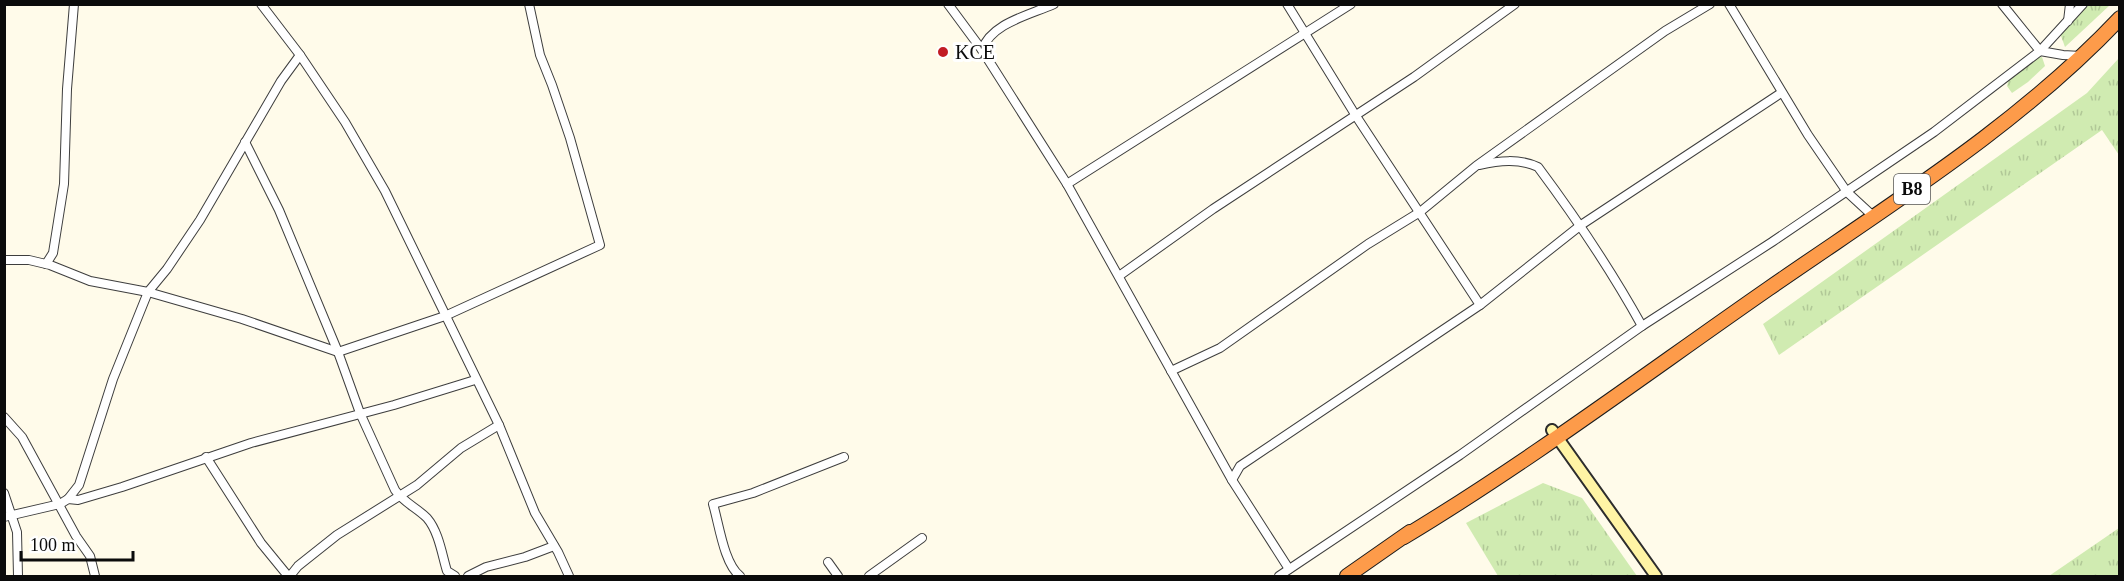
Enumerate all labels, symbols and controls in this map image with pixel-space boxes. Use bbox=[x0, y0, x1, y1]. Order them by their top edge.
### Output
place label: KCE bbox=[955, 41, 995, 63]
marker: KCE bbox=[936, 45, 950, 59]
road number: B8 bbox=[1894, 174, 1930, 204]
scale bar bbox=[21, 524, 134, 562]
text: 100 m bbox=[30, 535, 76, 555]

